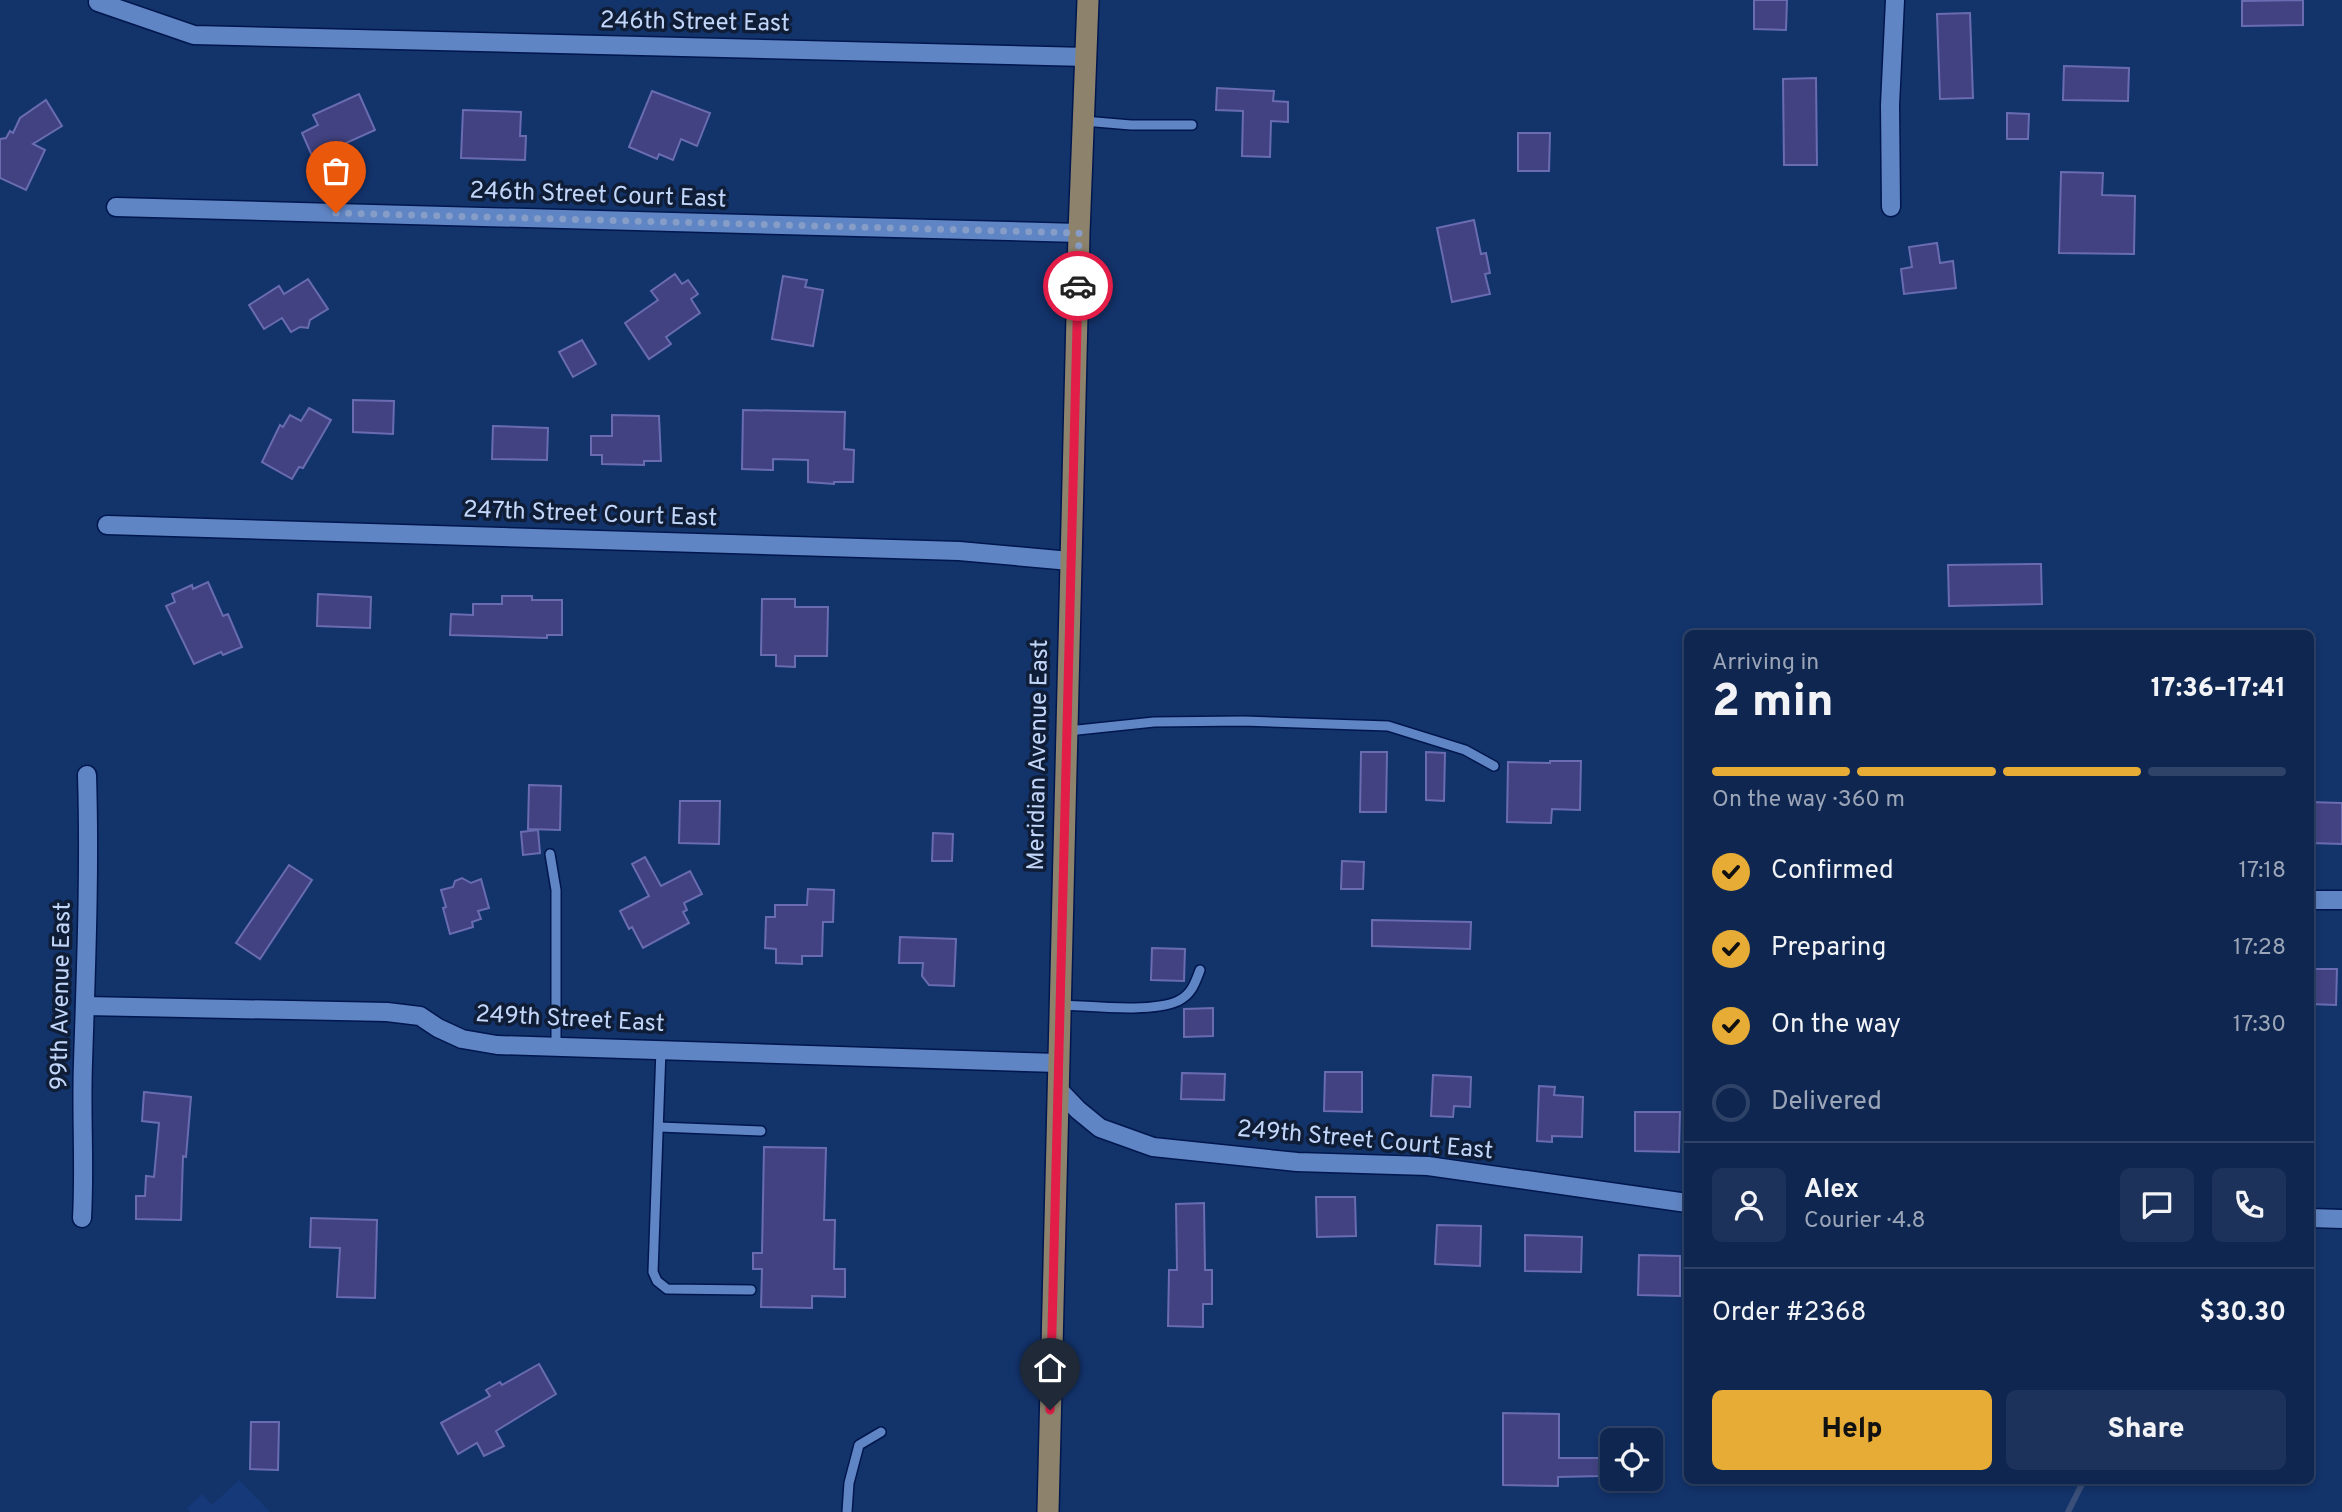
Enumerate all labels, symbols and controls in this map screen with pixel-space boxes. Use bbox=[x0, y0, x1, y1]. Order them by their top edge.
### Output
street label: 246th Street East bbox=[600, 6, 790, 40]
pin bbox=[306, 141, 366, 213]
icon: bag bbox=[317, 152, 355, 190]
street label: 246th Street Court East bbox=[469, 177, 727, 215]
courier bbox=[1043, 251, 1113, 321]
icon: car bbox=[1059, 267, 1097, 305]
street label: 247th Street Court East bbox=[462, 496, 718, 534]
street label: Meridian Avenue East bbox=[1022, 639, 1056, 871]
text: Arriving in bbox=[1712, 649, 1819, 678]
text: 17:36–17:41 bbox=[2151, 673, 2286, 706]
text: 2 min bbox=[1712, 674, 1834, 733]
text: On the way · 360 m bbox=[1712, 786, 1905, 815]
icon: check bbox=[1712, 853, 1750, 891]
text: Confirmed bbox=[1771, 855, 1894, 888]
text: 17:18 bbox=[2239, 857, 2286, 886]
street label: 99th Avenue East bbox=[45, 902, 79, 1090]
icon: check bbox=[1712, 930, 1750, 968]
text: Preparing bbox=[1771, 932, 1886, 965]
text: 17:28 bbox=[2233, 934, 2286, 963]
street label: 249th Street East bbox=[474, 1000, 666, 1040]
icon: check bbox=[1712, 1007, 1750, 1045]
text: On the way bbox=[1771, 1009, 1901, 1042]
text: 17:30 bbox=[2233, 1011, 2286, 1040]
text: Delivered bbox=[1771, 1086, 1882, 1119]
street label: 249th Street Court East bbox=[1236, 1115, 1494, 1167]
button: person bbox=[1712, 1168, 1786, 1242]
button: chat bbox=[2120, 1168, 2194, 1242]
button: phone bbox=[2212, 1168, 2286, 1242]
text: Alex bbox=[1804, 1174, 1859, 1207]
text: Courier · 4.8 bbox=[1804, 1207, 1925, 1236]
text: Order #2368 bbox=[1712, 1297, 1866, 1330]
text: $30.30 bbox=[2199, 1297, 2286, 1330]
pin bbox=[1020, 1338, 1080, 1410]
icon: home bbox=[1031, 1349, 1069, 1387]
button: Help bbox=[1712, 1390, 1992, 1470]
button: Share bbox=[2006, 1390, 2286, 1470]
map controls bbox=[1600, 1428, 1663, 1491]
button: locate bbox=[1600, 1428, 1663, 1491]

